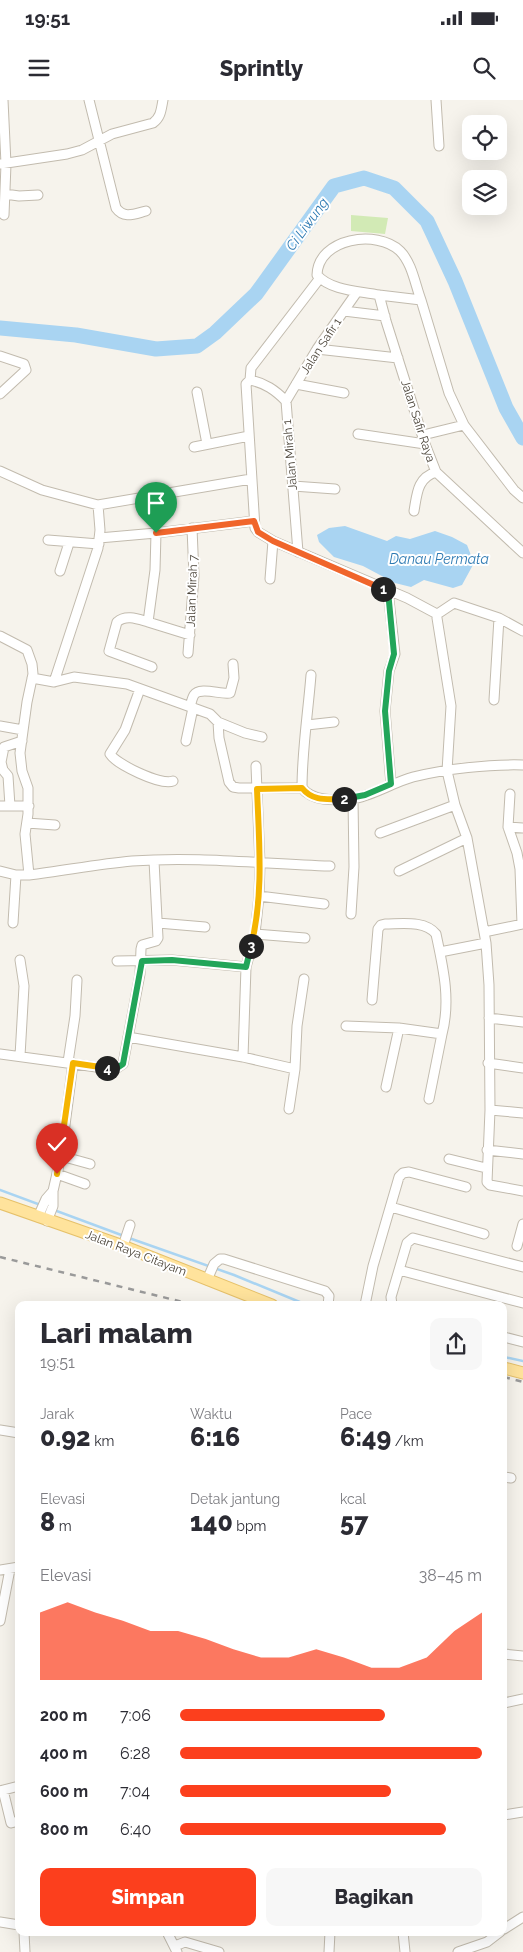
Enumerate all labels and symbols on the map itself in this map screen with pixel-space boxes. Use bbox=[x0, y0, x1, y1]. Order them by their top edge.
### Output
water label: Ci Liwung bbox=[283, 195, 331, 253]
street label: Jalan Safir 1 bbox=[298, 315, 344, 377]
street label: Jalan Safir Raya bbox=[398, 378, 438, 464]
street label: Jalan Mirah 1 bbox=[280, 419, 300, 491]
pin bbox=[135, 482, 177, 533]
water label: Danau Permata bbox=[389, 551, 489, 567]
street label: Jalan Mirah 7 bbox=[184, 554, 200, 627]
pin: 1 bbox=[370, 576, 396, 602]
pin: 2 bbox=[332, 786, 356, 812]
pin: 3 bbox=[238, 934, 264, 958]
pin: 4 bbox=[94, 1056, 120, 1080]
pin bbox=[36, 1123, 78, 1174]
street label: Jalan Raya Citayam bbox=[83, 1227, 189, 1279]

